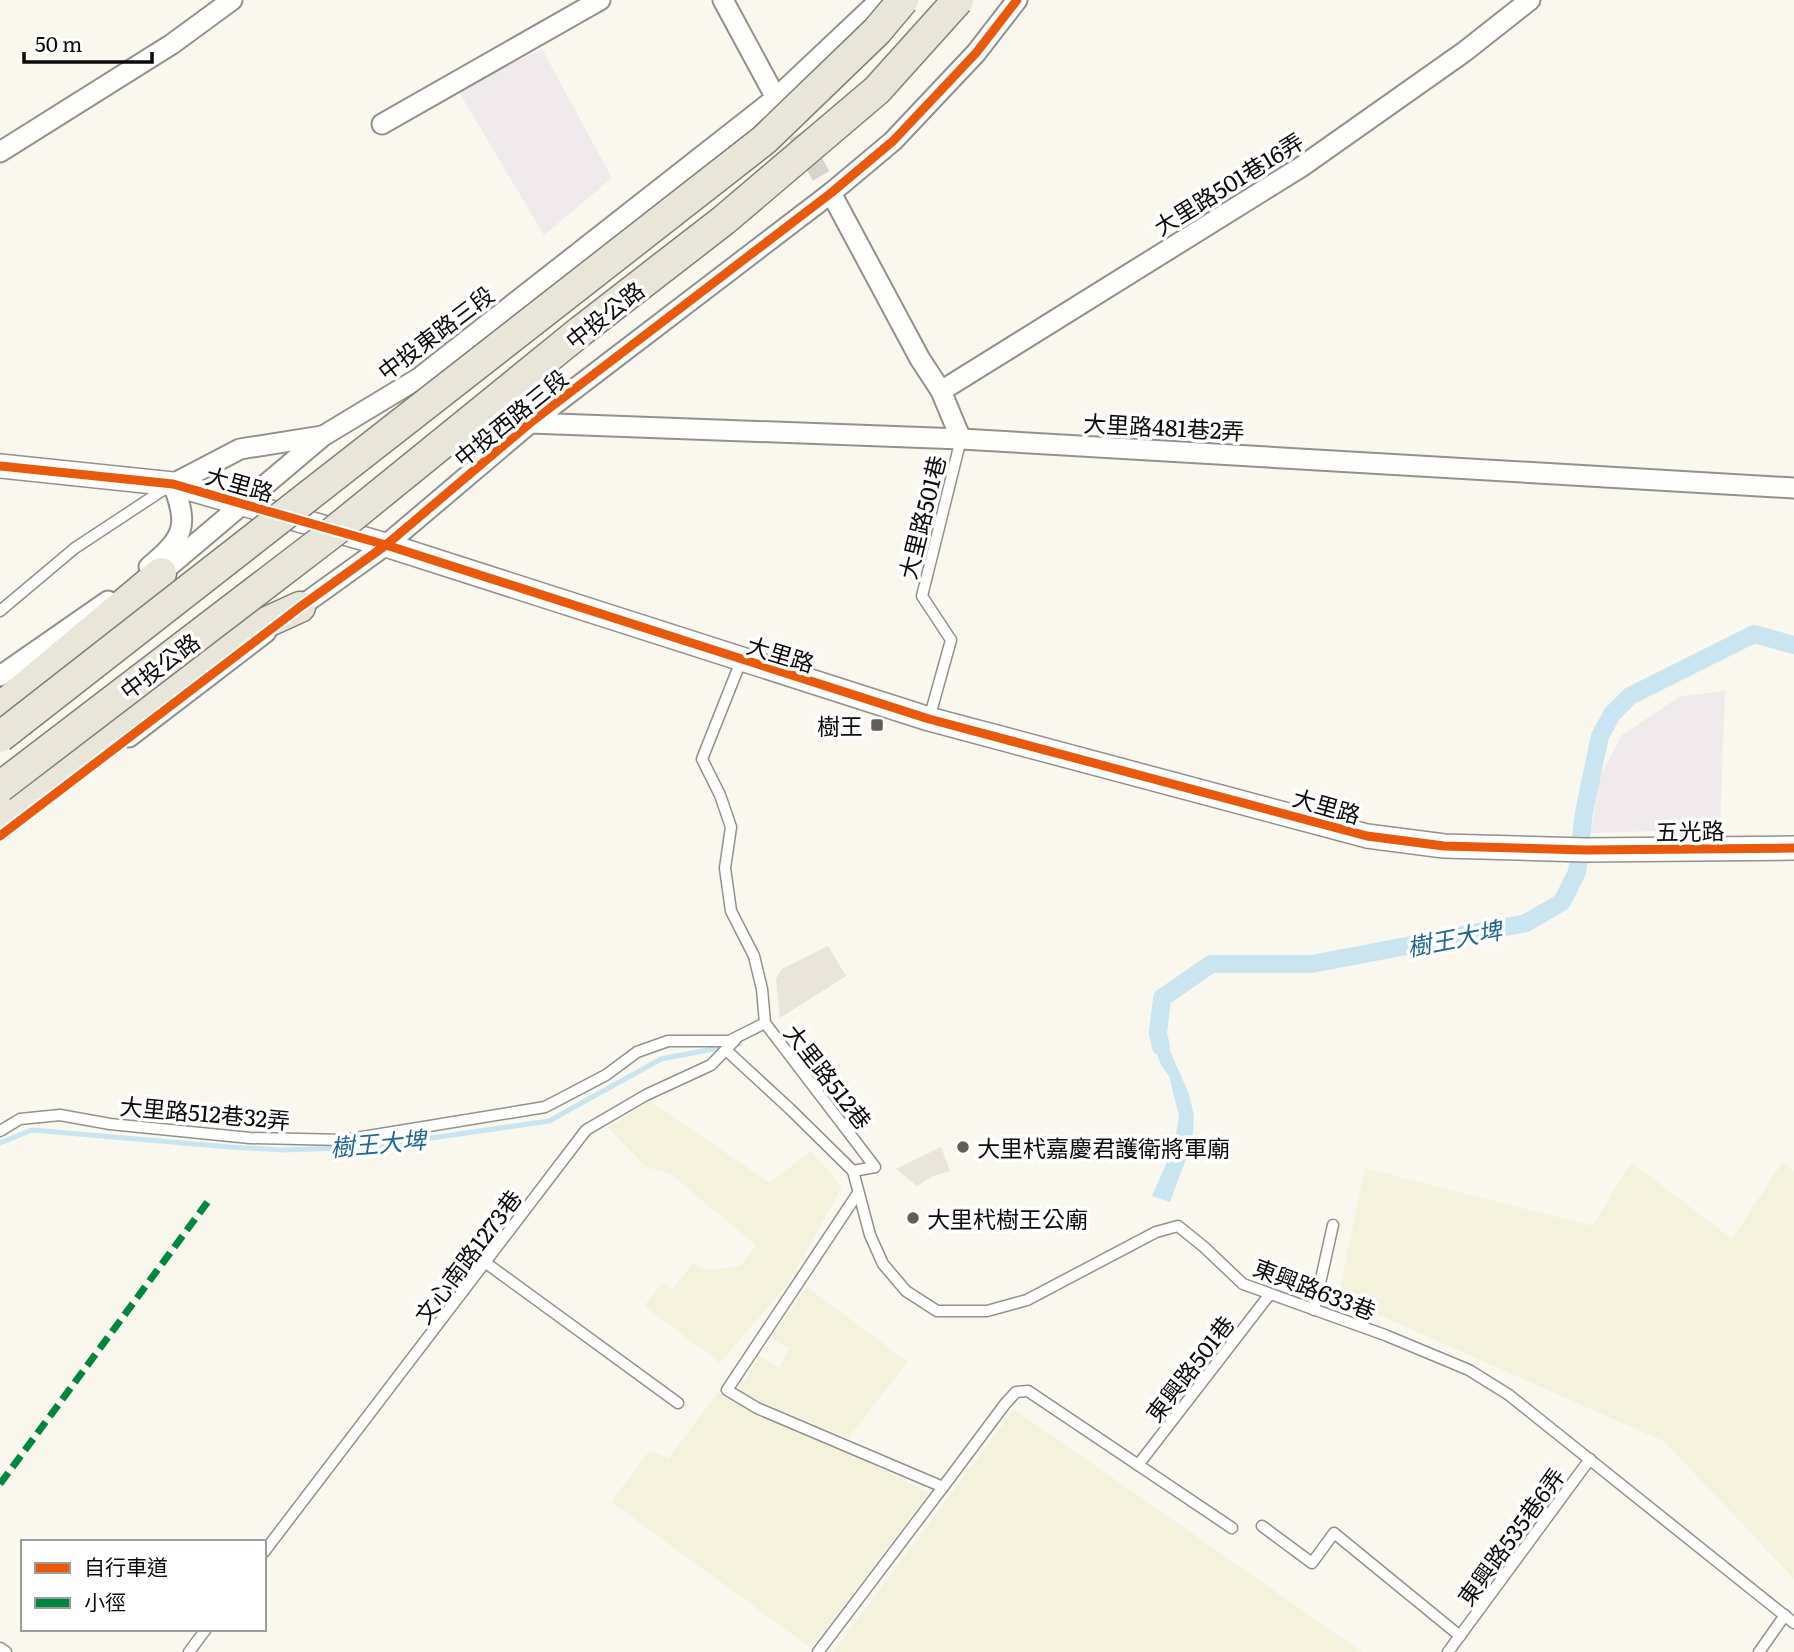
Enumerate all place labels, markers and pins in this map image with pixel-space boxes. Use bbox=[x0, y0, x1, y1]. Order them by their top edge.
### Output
place label: 樹王 bbox=[817, 708, 863, 742]
marker: 樹王 bbox=[869, 717, 885, 733]
place label: 大里杙嘉慶君護衛將軍廟 bbox=[977, 1130, 1230, 1164]
marker: 大里杙嘉慶君護衛將軍廟 bbox=[955, 1139, 971, 1155]
place label: 大里杙樹王公廟 bbox=[927, 1201, 1088, 1235]
marker: 大里杙樹王公廟 bbox=[905, 1210, 921, 1226]

